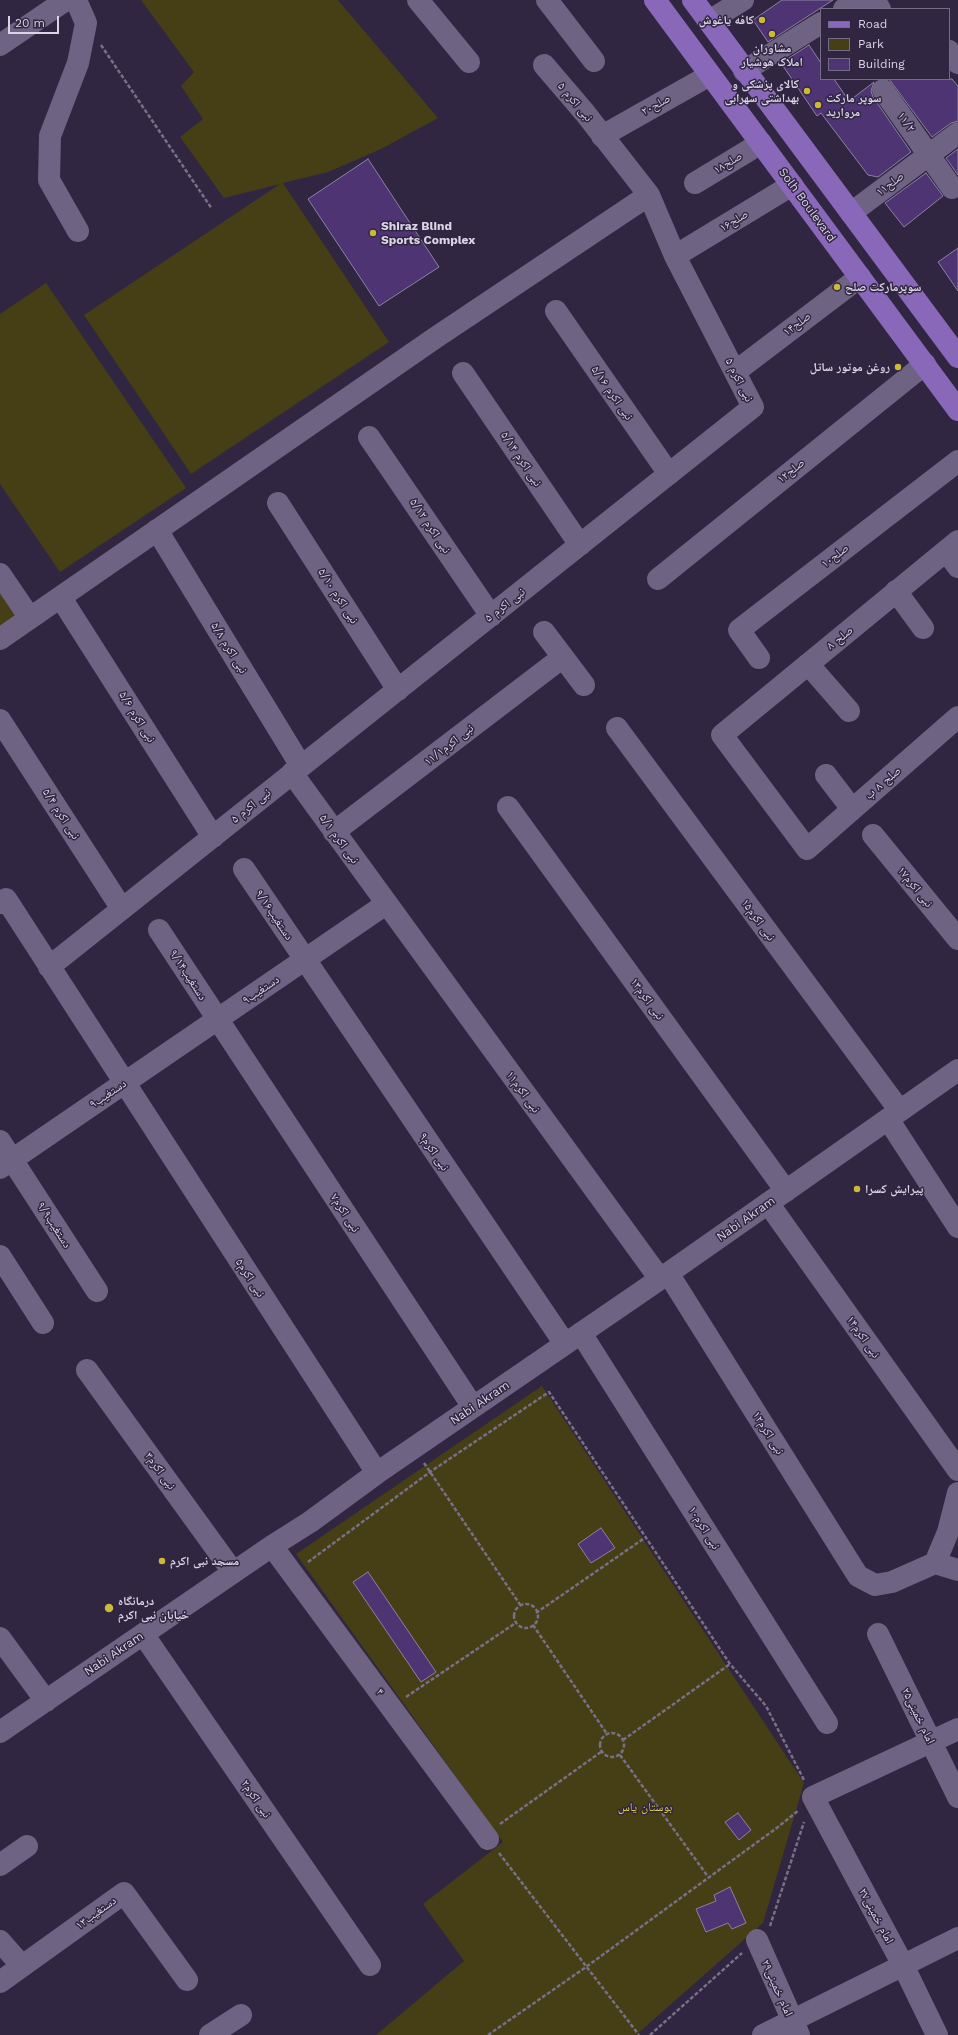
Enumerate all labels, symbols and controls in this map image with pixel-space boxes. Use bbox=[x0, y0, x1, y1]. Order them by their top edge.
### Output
scale bar bbox=[10, 8, 61, 34]
legend bbox=[820, 8, 950, 80]
place label: کافه یاغوش bbox=[699, 13, 754, 27]
marker: کافه یاغوش bbox=[757, 15, 767, 25]
text: 20 m bbox=[15, 16, 45, 30]
text: Road bbox=[858, 17, 887, 31]
marker: مشاوران املاک هوشیار bbox=[767, 29, 777, 39]
text: Park bbox=[858, 37, 884, 51]
place label: مشاوران املاک هوشیار bbox=[741, 41, 803, 69]
text: Building bbox=[858, 57, 905, 71]
place label: کالای پزشکی و بهداشتی سهرابی bbox=[724, 77, 799, 105]
street label: نبی اکرم ۵ bbox=[554, 79, 596, 125]
marker: کالای پزشکی و بهداشتی سهرابی bbox=[802, 86, 812, 96]
street label: صلح۲۰ bbox=[639, 91, 673, 119]
place label: سوپر مارکت مروارید bbox=[826, 91, 881, 119]
marker: سوپر مارکت مروارید bbox=[813, 100, 823, 110]
street label: ۱۱/۲ bbox=[894, 109, 918, 135]
street label: صلح۱۸ bbox=[711, 149, 745, 177]
street label: Solh Boulevard bbox=[775, 165, 839, 245]
street label: صلح۱۱ bbox=[873, 169, 907, 199]
street label: صلح۱۶ bbox=[717, 207, 751, 235]
place label: Shiraz Blind Sports Complex bbox=[381, 219, 475, 247]
marker: Shiraz Blind Sports Complex bbox=[368, 228, 378, 238]
place label: سوپرمارکت صلح bbox=[845, 280, 921, 294]
marker: سوپرمارکت صلح bbox=[832, 282, 842, 292]
street label: صلح۱۴ bbox=[780, 309, 814, 339]
street label: نبی اکرم ۵ bbox=[722, 356, 756, 404]
place label: روغن موتور ساتل bbox=[810, 360, 890, 374]
marker: روغن موتور ساتل bbox=[893, 362, 903, 372]
street label: نبی اکرم ۵/۱۶ bbox=[588, 363, 636, 423]
street label: نبی اکرم ۵/۱۴ bbox=[497, 429, 545, 489]
street label: صلح۱۲ bbox=[774, 456, 808, 486]
street label: نبی اکرم ۵/۱۲ bbox=[406, 496, 454, 556]
street label: صلح۱۰ bbox=[818, 541, 852, 571]
street label: نبی اکرم ۵/۱۰ bbox=[315, 566, 361, 626]
street label: نبی اکرم ۵ bbox=[482, 585, 528, 625]
street label: نبی اکرم ۵/۸ bbox=[208, 620, 250, 676]
street label: ۸ صلح bbox=[824, 623, 856, 653]
street label: نبی اکرم ۵/۶ bbox=[116, 689, 158, 745]
street label: نبی اکرم۱۱/۱ bbox=[421, 721, 477, 769]
street label: صلح ۸ ب bbox=[862, 763, 904, 803]
street label: نبی اکرم ۵/۴ bbox=[39, 786, 83, 842]
street label: نبی اکرم ۵ bbox=[228, 786, 274, 826]
street label: نبی اکرم ۵/۱ bbox=[316, 811, 362, 867]
street label: نبی اکرم۱۷ bbox=[894, 864, 936, 910]
street label: دستغیب۹/۱۶ bbox=[252, 887, 296, 943]
street label: نبی اکرم۱۵ bbox=[738, 896, 778, 944]
street label: دستغیب۹/۱۴ bbox=[166, 947, 210, 1003]
street label: ۹دستغیب bbox=[240, 972, 282, 1008]
street label: نبی اکرم۱۳ bbox=[627, 975, 667, 1023]
street label: نبی اکرم۱۱ bbox=[503, 1068, 543, 1116]
street label: دستغیب۹ bbox=[87, 1076, 129, 1112]
street label: نبی اکرم۹ bbox=[416, 1130, 452, 1174]
place label: پیرایش کسرا bbox=[865, 1182, 923, 1196]
marker: پیرایش کسرا bbox=[852, 1184, 862, 1194]
street label: نبی اکرم۷ bbox=[327, 1191, 363, 1235]
street label: Nabi Akram bbox=[714, 1194, 778, 1244]
street label: دستغیب۹/۹ bbox=[34, 1199, 74, 1251]
street label: نبی اکرم۵ bbox=[232, 1256, 268, 1300]
street label: نبی اکرم۱۴ bbox=[843, 1313, 883, 1361]
street label: Nabi Akram bbox=[448, 1378, 512, 1428]
street label: نبی اکرم۱۲ bbox=[749, 1409, 787, 1457]
street label: نبی اکرم۳ bbox=[142, 1449, 178, 1493]
street label: نبی اکرم۱۰ bbox=[685, 1504, 723, 1552]
place label: مسجد نبی اکرم bbox=[170, 1554, 239, 1568]
marker: مسجد نبی اکرم bbox=[157, 1556, 167, 1566]
place label: درمانگاه خیابان نبی اکرم bbox=[118, 1594, 189, 1622]
marker: درمانگاه خیابان نبی اکرم bbox=[103, 1602, 115, 1614]
street label: Nabi Akram bbox=[82, 1629, 146, 1679]
street label: ۴ bbox=[373, 1686, 387, 1698]
street label: امام خمینی۲۵ bbox=[898, 1686, 938, 1746]
street label: نبی اکرم۲ bbox=[238, 1777, 274, 1821]
park label: بوستان یاس bbox=[618, 1800, 672, 1814]
street label: امام خمینی۲۷ bbox=[855, 1886, 897, 1946]
street label: دستغیب۱۳ bbox=[73, 1893, 119, 1933]
street label: امام خمینی۲۹ bbox=[758, 1957, 796, 2019]

